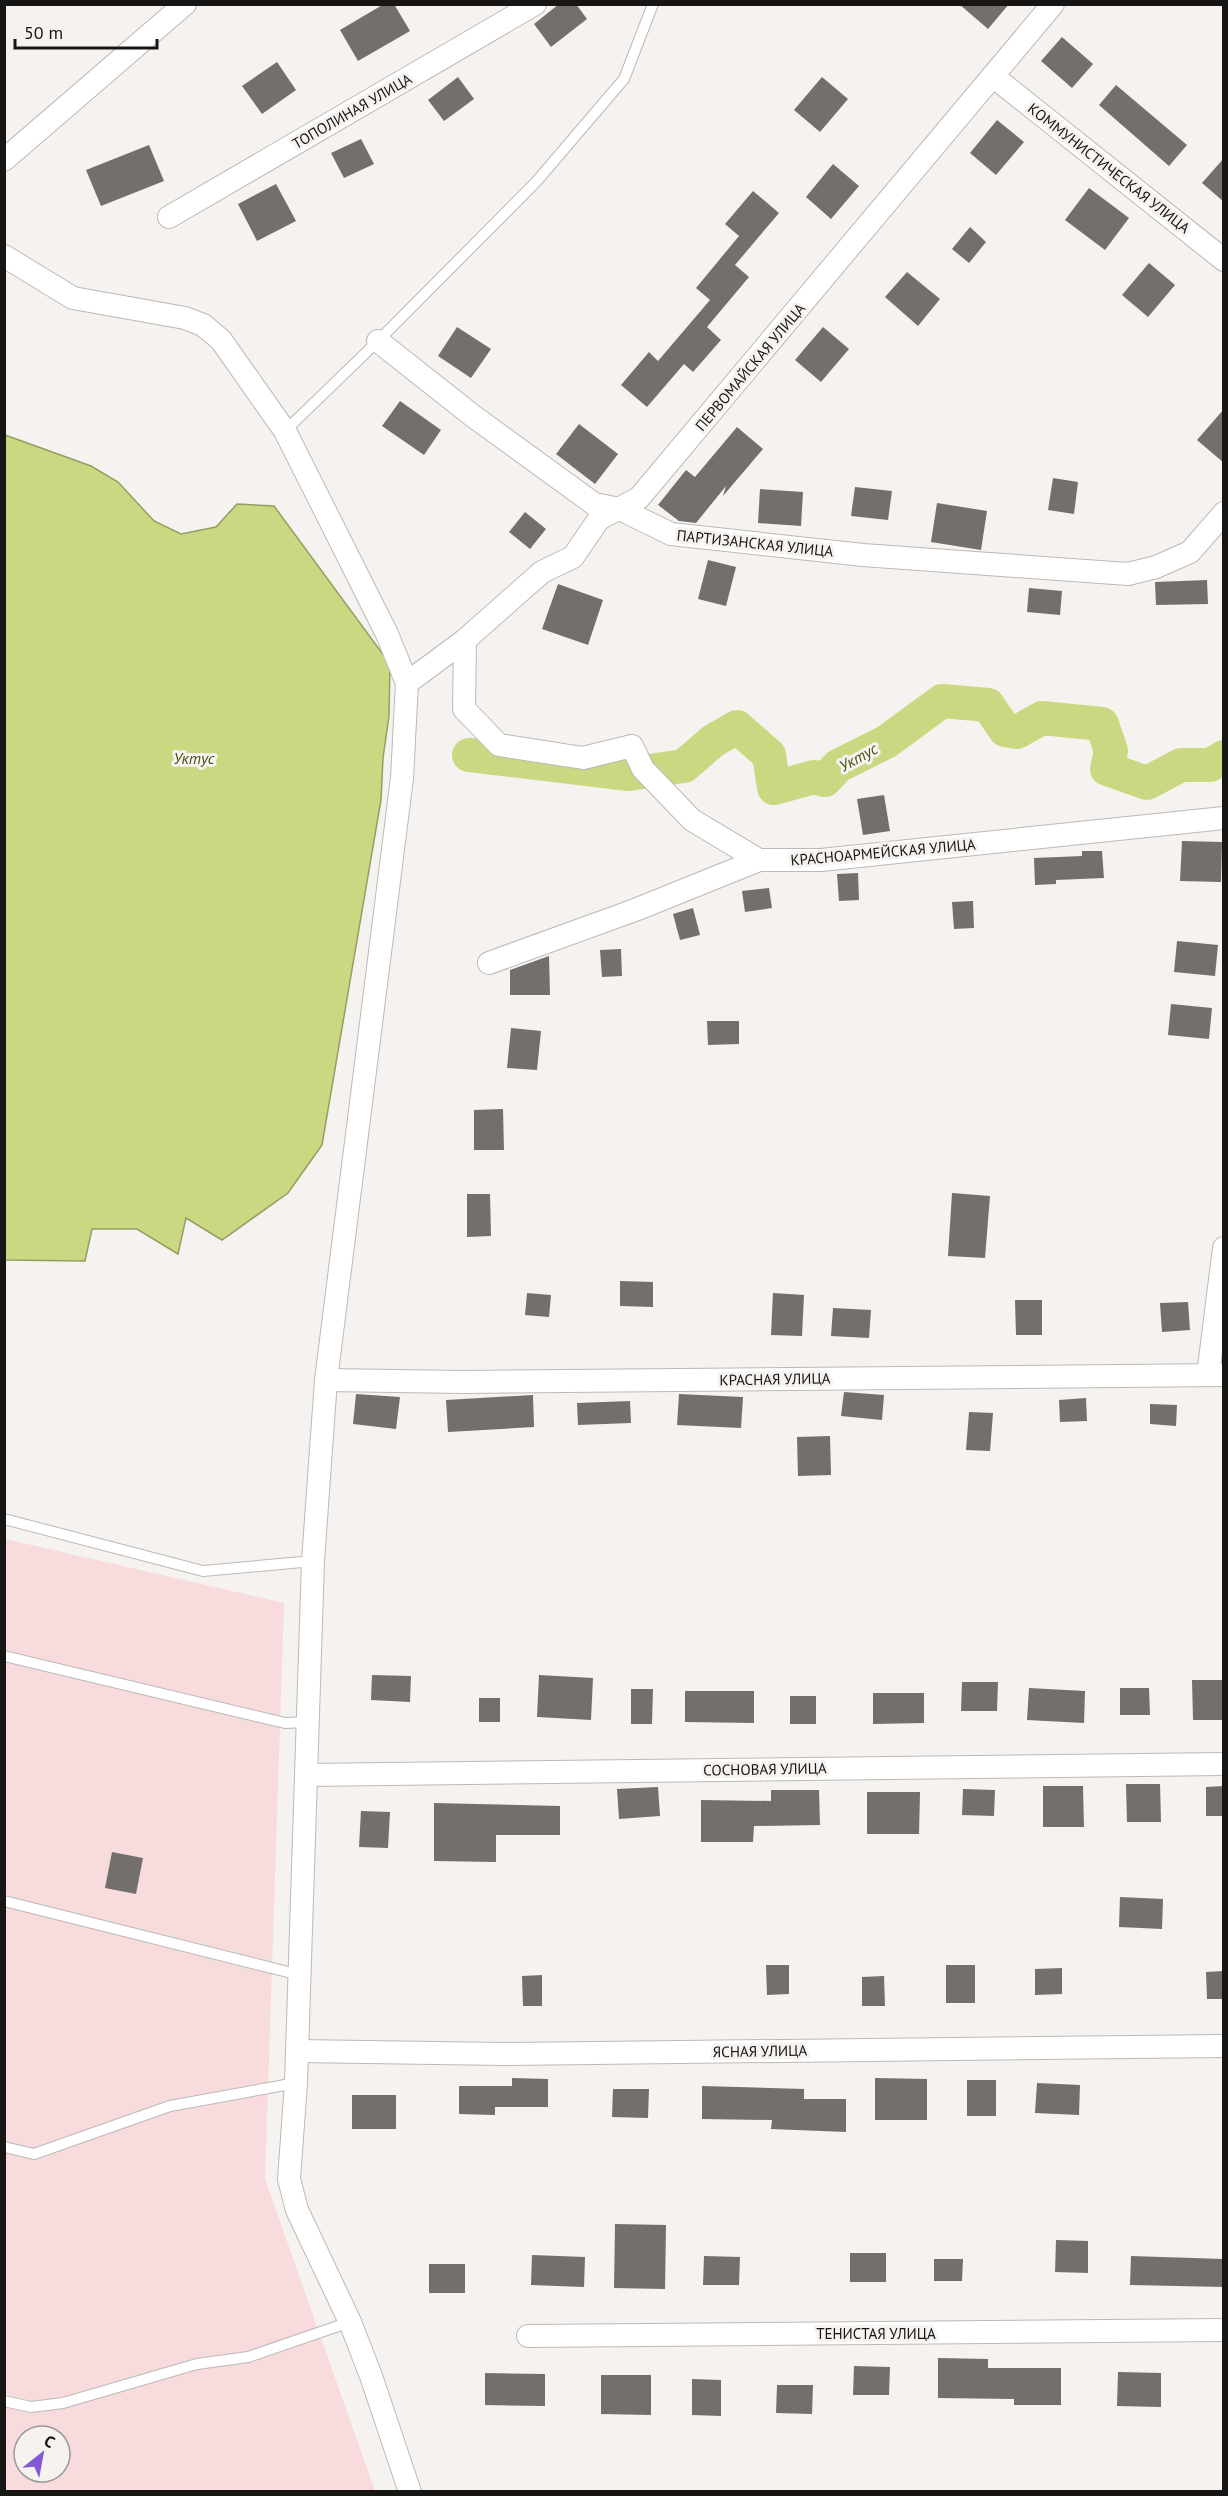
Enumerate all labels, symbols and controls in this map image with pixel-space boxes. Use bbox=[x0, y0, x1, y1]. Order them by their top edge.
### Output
scale bar bbox=[15, 12, 158, 50]
text: 50 m bbox=[24, 21, 63, 44]
street label: ТОПОЛИНАЯ УЛИЦА bbox=[289, 69, 415, 153]
street label: КОММУНИСТИЧЕСКАЯ УЛИЦА bbox=[1024, 99, 1194, 237]
street label: ПЕРВОМАЙСКАЯ УЛИЦА bbox=[691, 299, 809, 435]
street label: ПАРТИЗАНСКАЯ УЛИЦА bbox=[676, 525, 834, 561]
water label: Уктус bbox=[835, 738, 881, 776]
water label: Уктус bbox=[173, 748, 215, 768]
street label: КРАСНОАРМЕЙСКАЯ УЛИЦА bbox=[790, 834, 977, 870]
street label: КРАСНАЯ УЛИЦА bbox=[719, 1369, 831, 1389]
street label: СОСНОВАЯ УЛИЦА bbox=[703, 1758, 827, 1780]
street label: ЯСНАЯ УЛИЦА bbox=[713, 2041, 808, 2061]
street label: ТЕНИСТАЯ УЛИЦА bbox=[816, 2324, 936, 2343]
north arrow bbox=[12, 2424, 72, 2484]
text: С bbox=[41, 2430, 59, 2452]

